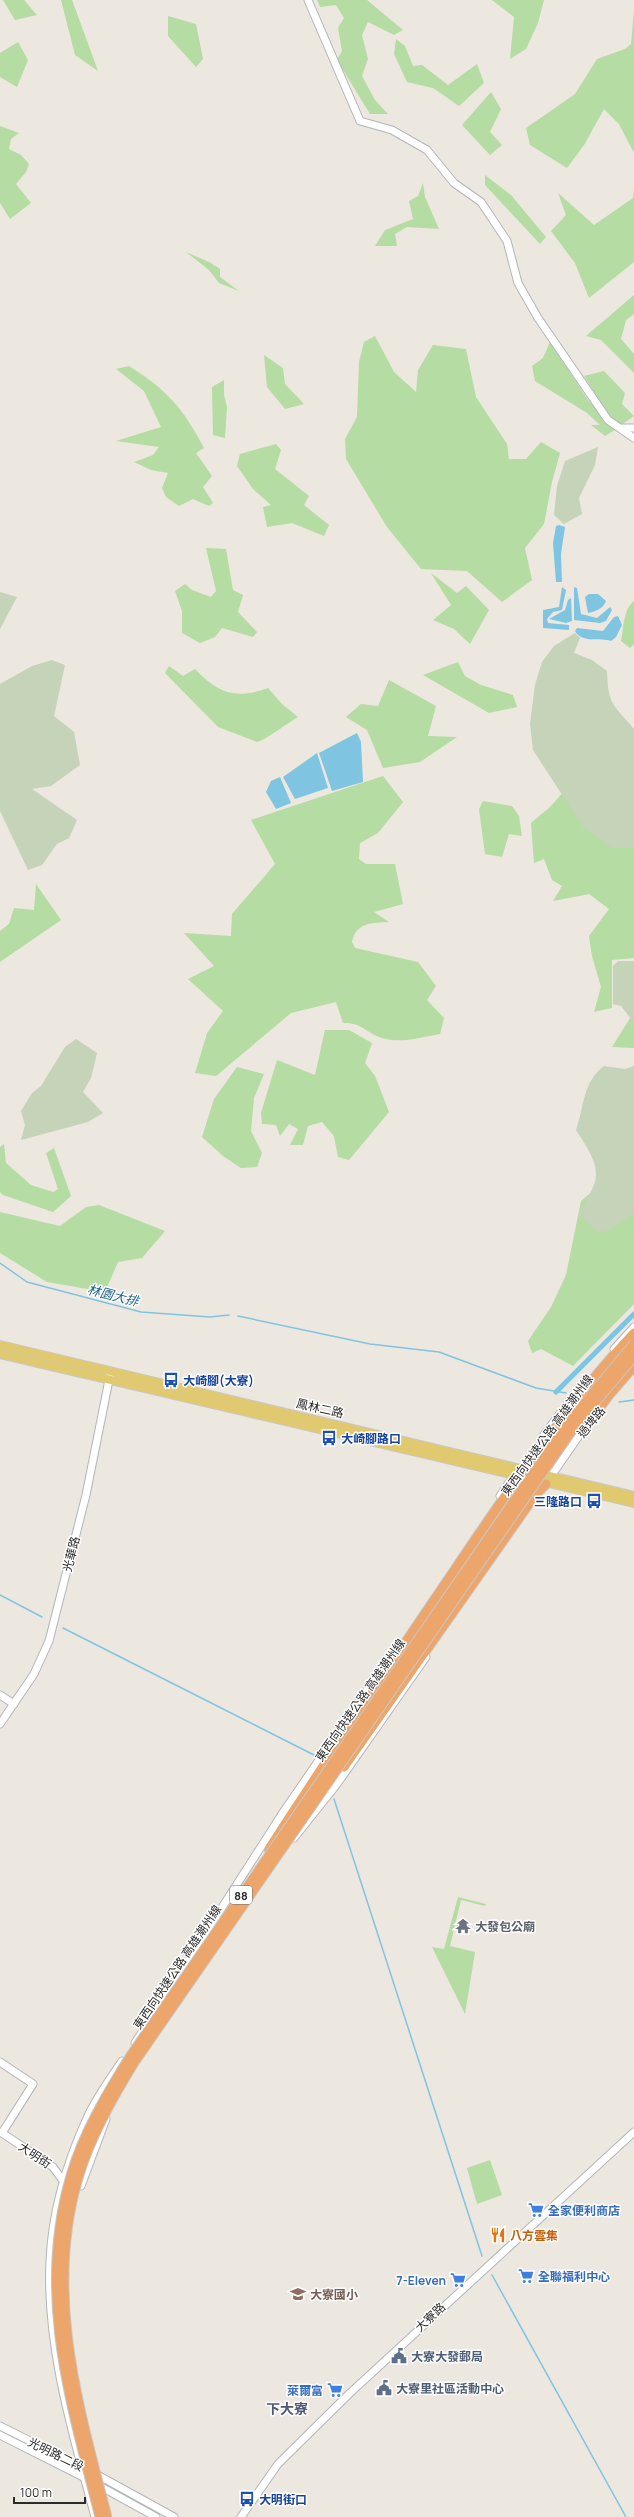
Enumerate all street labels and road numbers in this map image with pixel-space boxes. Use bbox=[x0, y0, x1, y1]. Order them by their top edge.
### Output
street label: 東西向快速公路 高雄潮州線 bbox=[497, 1371, 597, 1499]
street label: 鳳林二路 bbox=[295, 1394, 345, 1422]
street label: 過埤路 bbox=[573, 1403, 609, 1441]
street label: 光華路 bbox=[58, 1534, 84, 1574]
street label: 東西向快速公路 高雄潮州線 bbox=[311, 1635, 409, 1765]
road number: 88 bbox=[230, 1886, 252, 1904]
street label: 東西向快速公路 高雄潮州線 bbox=[129, 1902, 225, 2032]
street label: 大明街 bbox=[15, 2138, 55, 2172]
street label: 大寮路 bbox=[411, 2299, 449, 2335]
street label: 光明路二段 bbox=[25, 2433, 87, 2475]

